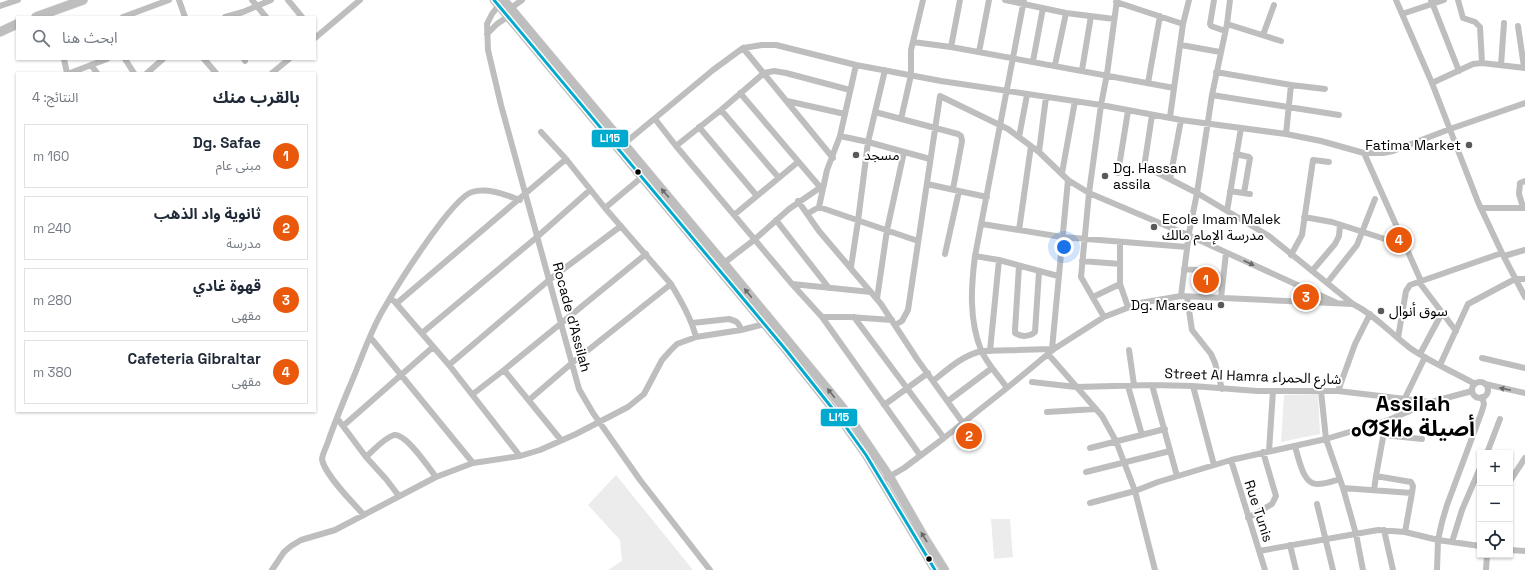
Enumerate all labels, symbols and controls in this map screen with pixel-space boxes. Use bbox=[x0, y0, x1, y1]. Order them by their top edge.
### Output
search box bbox=[16, 16, 316, 60]
icon: search bbox=[30, 27, 52, 49]
text: ابحث هنا bbox=[62, 28, 118, 47]
text: بالقرب منك bbox=[213, 86, 300, 108]
text: النتائج: 4 bbox=[32, 89, 78, 106]
line badge: LI15 bbox=[591, 129, 629, 148]
text: LI15 bbox=[600, 131, 621, 145]
text: Dg. Safae bbox=[193, 133, 261, 152]
place label: Fatima Market bbox=[1365, 136, 1461, 154]
marker: Fatima Market bbox=[1464, 140, 1474, 150]
place label: مسجد bbox=[864, 146, 900, 164]
text: 160 m bbox=[33, 148, 69, 165]
text: 1 bbox=[283, 148, 289, 165]
marker: مسجد bbox=[851, 150, 861, 160]
text: مبنى عام bbox=[216, 157, 261, 174]
place label: Dg. Hassan assila bbox=[1113, 159, 1186, 193]
unlabelled marker bbox=[633, 167, 643, 177]
marker: Dg. Hassan assila bbox=[1100, 171, 1110, 181]
one-way arrow bbox=[661, 188, 670, 197]
text: ثانوية واد الذهب bbox=[154, 204, 261, 223]
place label: Ecole Imam Malek مدرسة الإمام مالك bbox=[1162, 210, 1281, 246]
text: 240 m bbox=[33, 220, 71, 237]
text: 2 bbox=[282, 220, 290, 237]
marker: Ecole Imam Malek مدرسة الإمام مالك bbox=[1149, 222, 1159, 232]
pin: 4 bbox=[1386, 225, 1412, 255]
text: مدرسة bbox=[226, 235, 261, 252]
your location bbox=[1054, 237, 1074, 257]
street label: Rocade d'Assilah bbox=[549, 260, 595, 374]
one-way arrow bbox=[1243, 260, 1255, 266]
pin: 1 bbox=[1193, 265, 1219, 295]
text: قهوة غادي bbox=[193, 276, 261, 295]
pin: 3 bbox=[1293, 282, 1319, 312]
one-way arrow bbox=[744, 287, 752, 298]
text: 280 m bbox=[33, 292, 72, 309]
text: 3 bbox=[282, 292, 290, 309]
place label: Dg. Marseau bbox=[1131, 296, 1213, 314]
marker: Dg. Marseau bbox=[1216, 300, 1226, 310]
place label: سوق أنوال bbox=[1389, 302, 1448, 320]
marker: سوق أنوال bbox=[1376, 306, 1386, 316]
text: مقهى bbox=[232, 307, 261, 324]
text: Cafeteria Gibraltar bbox=[127, 349, 261, 368]
text: 380 m bbox=[33, 364, 72, 381]
text: 4 bbox=[282, 364, 290, 381]
street label: Street Al Hamra شارع الحمراء bbox=[1164, 364, 1342, 390]
text: مقهى bbox=[232, 373, 261, 390]
one-way arrow bbox=[1499, 385, 1511, 391]
one-way arrow bbox=[827, 387, 835, 398]
district label: Assilah ⴰⵚⵉⵍⴰ أصيلة bbox=[1351, 389, 1475, 442]
line badge: LI15 bbox=[820, 408, 858, 427]
text: LI15 bbox=[829, 410, 850, 424]
pin: 2 bbox=[956, 421, 982, 451]
map controls bbox=[1477, 450, 1513, 558]
button: + bbox=[1477, 450, 1513, 486]
street label: Rue Tunis bbox=[1241, 478, 1277, 544]
button: − bbox=[1477, 486, 1513, 522]
button: locate bbox=[1477, 522, 1513, 558]
one-way arrow bbox=[921, 531, 928, 543]
unlabelled marker bbox=[924, 554, 934, 564]

